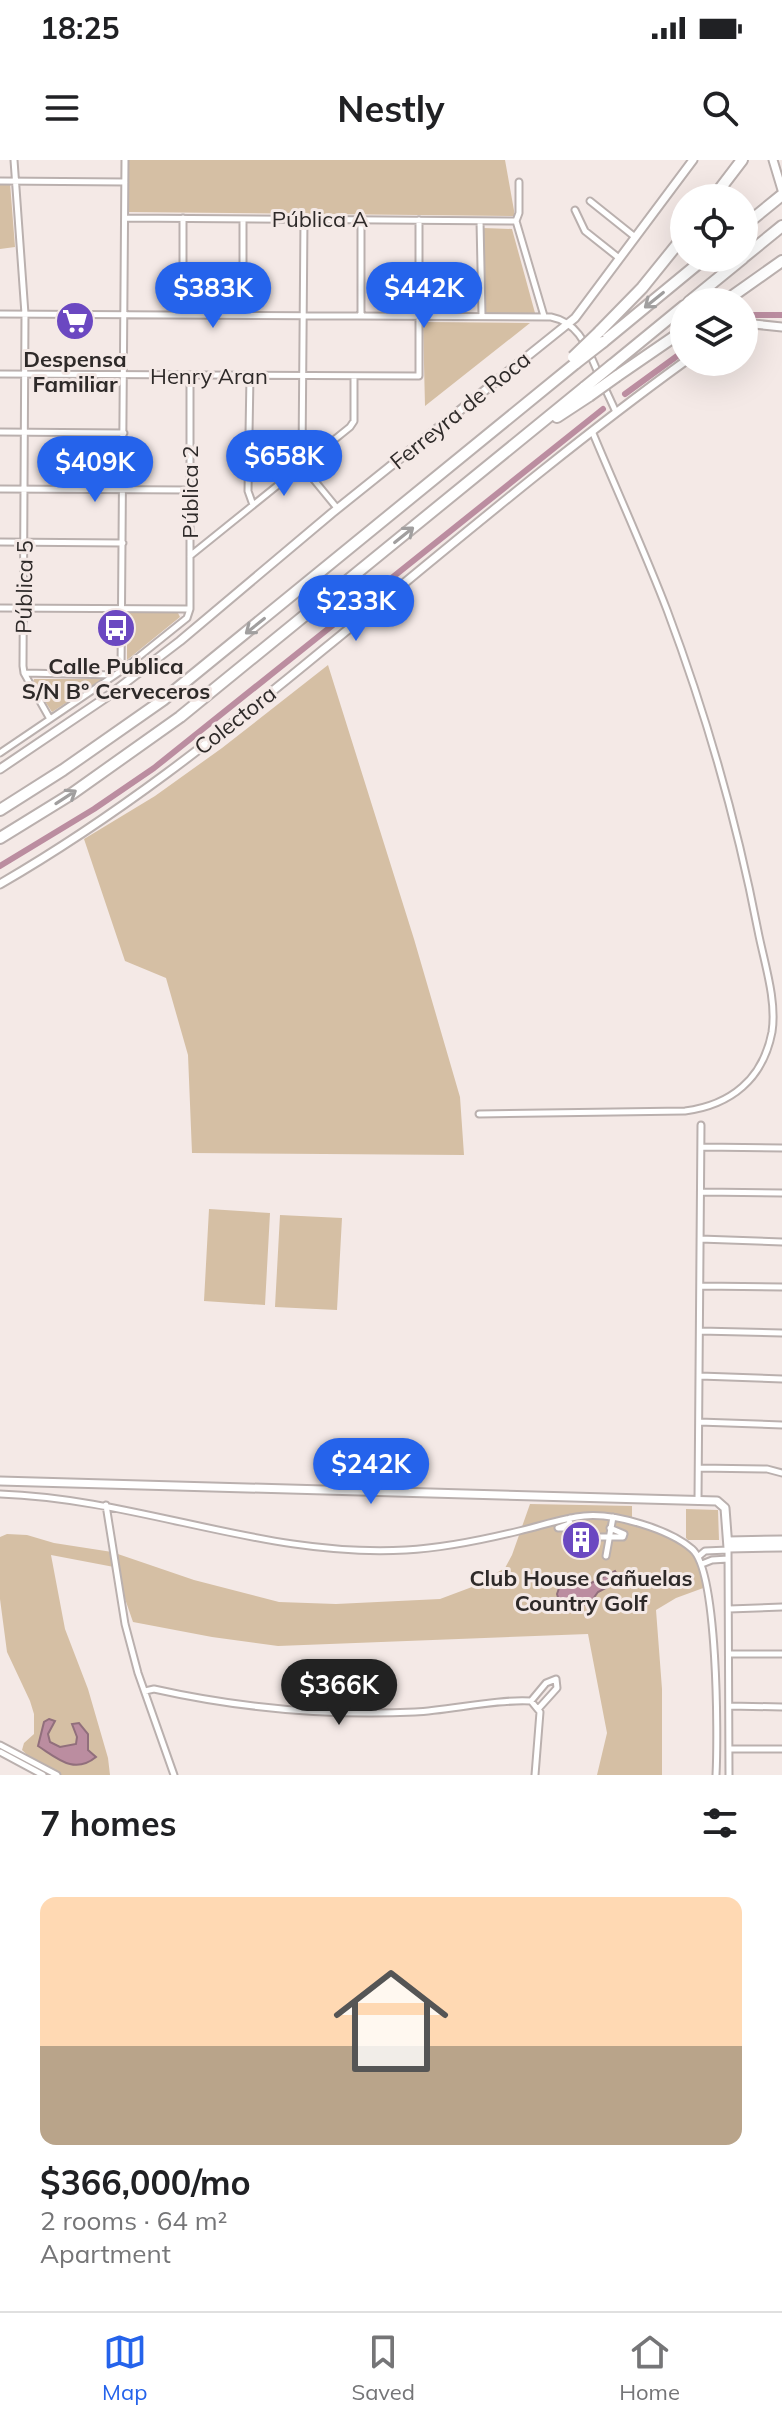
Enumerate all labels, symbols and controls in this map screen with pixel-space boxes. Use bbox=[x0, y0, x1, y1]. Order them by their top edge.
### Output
text: 18:25 bbox=[40, 9, 119, 47]
icon: menu bbox=[40, 86, 84, 130]
text: Nestly bbox=[337, 86, 445, 131]
icon: search bbox=[698, 86, 742, 130]
map controls bbox=[670, 184, 758, 376]
button: locate bbox=[670, 184, 758, 272]
street label: Pública A bbox=[272, 205, 368, 233]
pin: $383K bbox=[157, 262, 269, 330]
pin: $442K bbox=[368, 262, 480, 330]
text: $383K bbox=[173, 271, 253, 304]
text: $442K bbox=[384, 271, 464, 304]
button: layers bbox=[670, 288, 758, 376]
one-way arrow bbox=[644, 291, 664, 309]
supermarket icon: Despensa Familiar bbox=[54, 300, 96, 342]
place label: Despensa Familiar bbox=[23, 345, 127, 398]
street label: Ferreyra de Roca bbox=[384, 345, 536, 475]
street label: Henry Aran bbox=[150, 362, 268, 390]
pin: $658K bbox=[228, 430, 340, 498]
pin: $409K bbox=[39, 436, 151, 504]
text: $658K bbox=[244, 439, 324, 472]
text: $409K bbox=[55, 445, 135, 478]
street label: Pública 2 bbox=[176, 445, 204, 539]
one-way arrow bbox=[394, 526, 414, 544]
street label: Pública 5 bbox=[9, 540, 39, 634]
pin: $233K bbox=[300, 575, 412, 643]
text: $233K bbox=[316, 584, 396, 617]
bus stop icon: Calle Publica S/N B° Cerveceros bbox=[95, 607, 137, 649]
one-way arrow bbox=[246, 617, 266, 635]
place label: Calle Publica S/N B° Cerveceros bbox=[22, 652, 210, 705]
street label: Colectora bbox=[188, 679, 282, 761]
one-way arrow bbox=[54, 789, 77, 805]
pin: $242K bbox=[315, 1438, 427, 1506]
text: $242K bbox=[331, 1447, 411, 1480]
building icon: Club House Cañuelas Country Golf bbox=[560, 1519, 602, 1561]
place label: Club House Cañuelas Country Golf bbox=[469, 1564, 693, 1617]
pin: $366K bbox=[283, 1659, 395, 1727]
text: $366K bbox=[299, 1668, 379, 1701]
icon: filters bbox=[698, 1801, 742, 1845]
text: 7 homes bbox=[40, 1802, 177, 1845]
icon: home bbox=[319, 1949, 463, 2093]
text: $366,000/mo bbox=[40, 2161, 251, 2204]
text: 2 rooms · 64 m² bbox=[40, 2204, 227, 2237]
text: Apartment bbox=[40, 2237, 171, 2270]
tab: Map bbox=[102, 2330, 147, 2406]
tab: Saved bbox=[352, 2330, 415, 2406]
tab: Home bbox=[619, 2330, 680, 2406]

